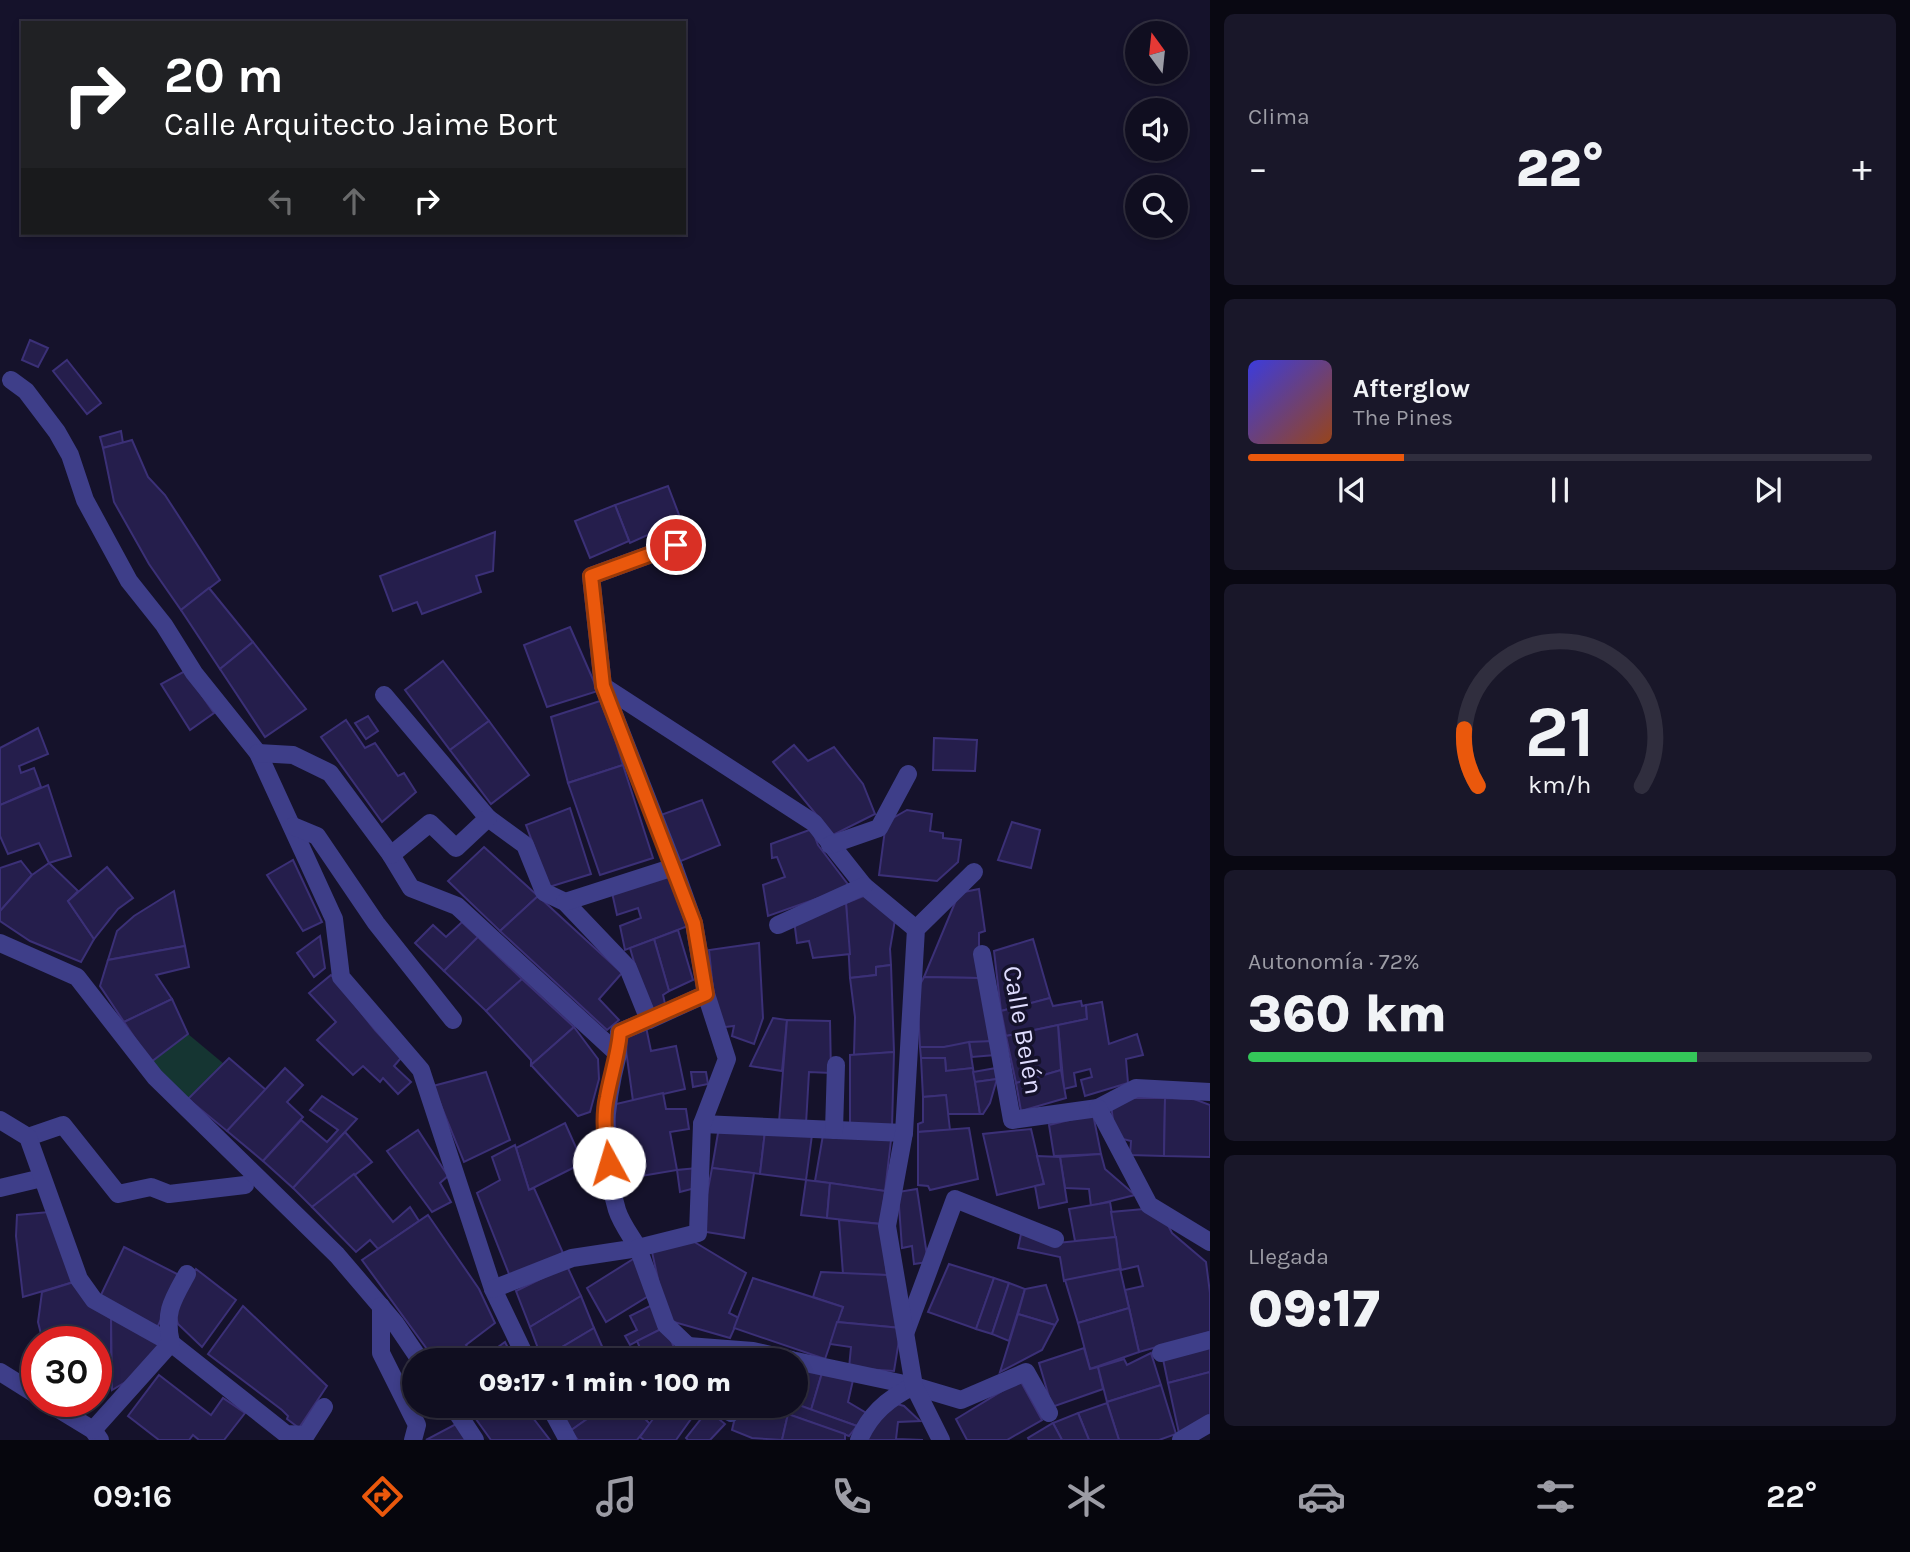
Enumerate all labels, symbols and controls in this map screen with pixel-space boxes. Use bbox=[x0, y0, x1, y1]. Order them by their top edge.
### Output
north arrow bbox=[1125, 21, 1188, 84]
map controls bbox=[1125, 21, 1188, 238]
text: 20 m bbox=[164, 47, 284, 104]
icon: right bbox=[49, 49, 140, 140]
button: sound bbox=[1125, 98, 1188, 161]
text: Clima bbox=[1248, 103, 1310, 130]
text: Calle Arquitecto Jaime Bort bbox=[164, 106, 558, 143]
text: 22° bbox=[1516, 138, 1604, 199]
text: − bbox=[1248, 146, 1268, 191]
text: + bbox=[1852, 146, 1872, 191]
button: search bbox=[1125, 175, 1188, 238]
icon: left bbox=[262, 182, 300, 220]
icon: ahead bbox=[335, 182, 373, 220]
icon: right bbox=[408, 182, 446, 220]
text: Afterglow bbox=[1353, 373, 1470, 404]
text: The Pines bbox=[1353, 404, 1453, 431]
icon: previous bbox=[1333, 471, 1371, 509]
icon: pause bbox=[1541, 471, 1579, 509]
icon: next bbox=[1749, 471, 1787, 509]
pin bbox=[646, 515, 706, 575]
icon: arrive bbox=[657, 526, 695, 564]
text: 21 bbox=[1525, 689, 1595, 774]
text: km/h bbox=[1528, 770, 1592, 799]
text: Autonomía · 72% bbox=[1248, 948, 1420, 975]
street label: Calle Belén bbox=[996, 963, 1050, 1097]
text: 360 km bbox=[1248, 983, 1447, 1044]
position arrow bbox=[572, 1126, 646, 1200]
text: Llegada bbox=[1248, 1243, 1329, 1270]
text: 09:17 bbox=[1248, 1278, 1380, 1339]
speed limit sign: 30 bbox=[21, 1326, 112, 1417]
text: 09:17 · 1 min · 100 m bbox=[479, 1367, 731, 1398]
icon: directions bbox=[358, 1472, 407, 1521]
icon: music bbox=[592, 1472, 641, 1521]
icon: phone bbox=[827, 1472, 876, 1521]
icon: climate bbox=[1062, 1472, 1111, 1521]
icon: car bbox=[1297, 1472, 1346, 1521]
icon: filters bbox=[1531, 1472, 1580, 1521]
text: 09:16 bbox=[93, 1478, 172, 1515]
text: 22° bbox=[1766, 1478, 1817, 1515]

